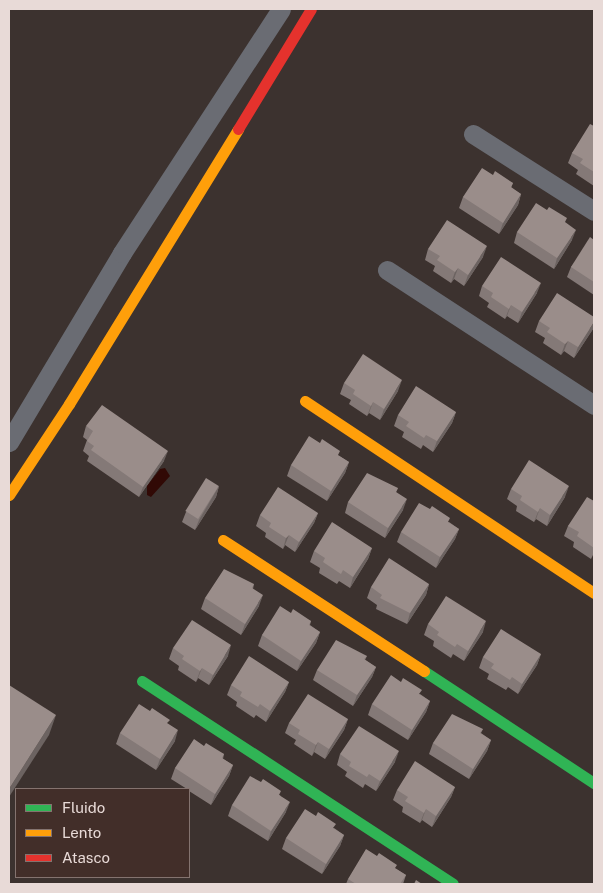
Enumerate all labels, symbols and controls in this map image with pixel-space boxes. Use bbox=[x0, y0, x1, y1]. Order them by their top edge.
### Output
legend bbox=[15, 788, 190, 878]
text: Fluido bbox=[62, 799, 105, 816]
text: Lento bbox=[62, 824, 101, 841]
text: Atasco bbox=[62, 849, 110, 866]

